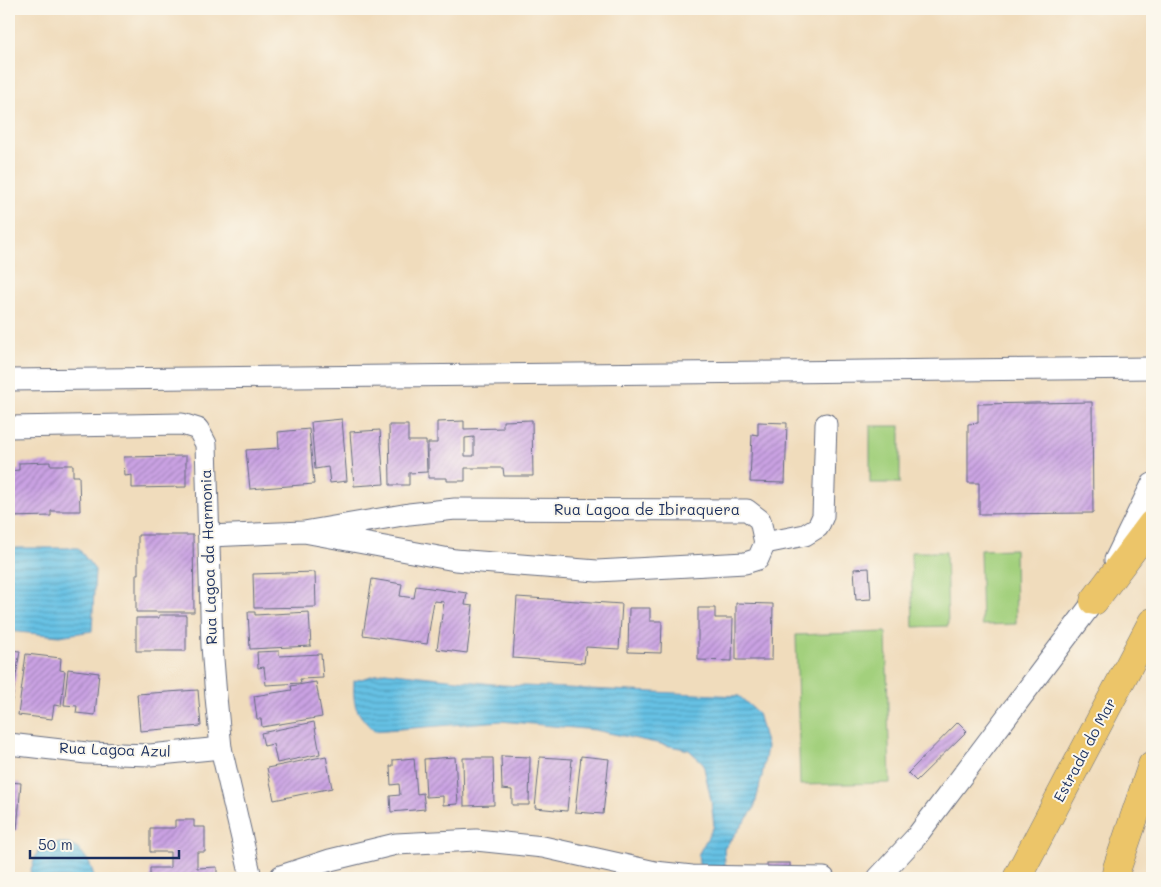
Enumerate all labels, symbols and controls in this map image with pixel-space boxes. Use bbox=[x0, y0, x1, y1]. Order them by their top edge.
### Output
street label: Rua Lagoa da Harmonia bbox=[195, 469, 221, 645]
street label: Rua Lagoa de Ibiraquera bbox=[554, 499, 740, 519]
street label: Estrada do Mar bbox=[1048, 694, 1120, 805]
street label: Rua Lagoa Azul bbox=[59, 737, 171, 761]
scale bar bbox=[30, 827, 179, 859]
text: 50 m bbox=[38, 834, 73, 854]

